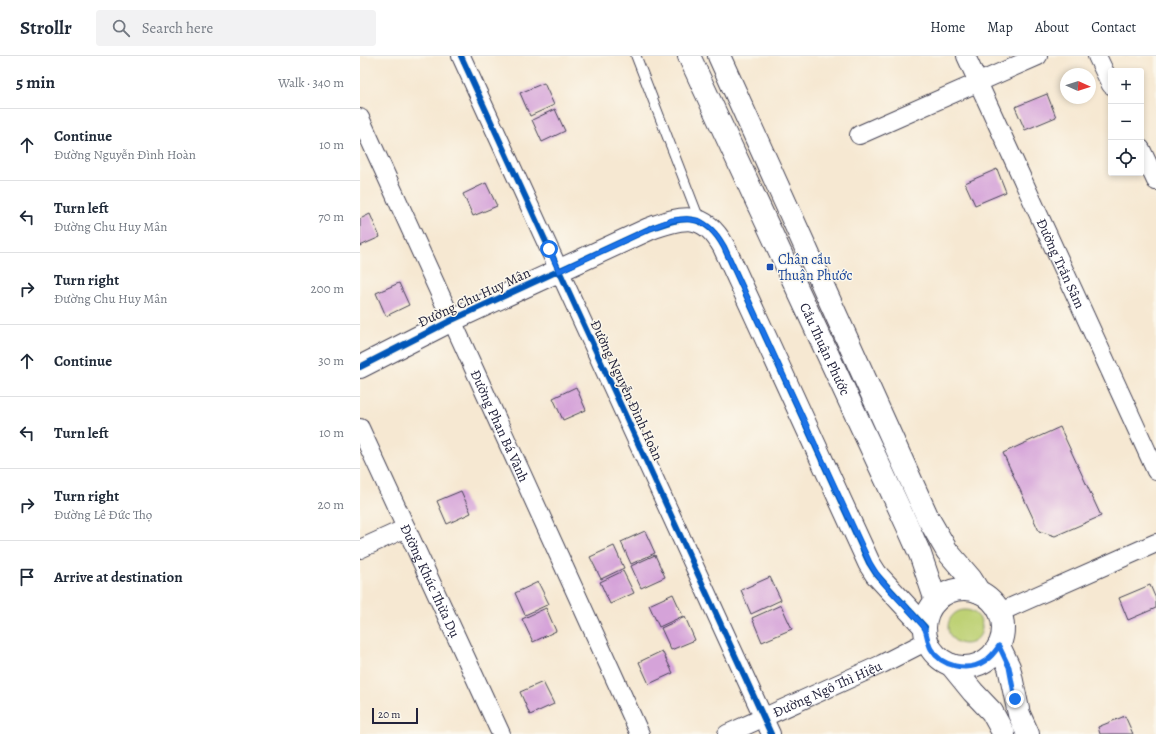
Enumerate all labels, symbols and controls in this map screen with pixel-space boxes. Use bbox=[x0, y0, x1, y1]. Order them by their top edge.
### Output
search box bbox=[96, 10, 376, 46]
text: Strollr bbox=[20, 15, 72, 41]
icon: search bbox=[110, 17, 132, 39]
text: Search here bbox=[142, 18, 213, 38]
text: Home bbox=[930, 18, 965, 37]
text: Map bbox=[987, 18, 1013, 37]
text: About bbox=[1035, 18, 1069, 37]
text: Contact bbox=[1091, 18, 1136, 37]
north arrow bbox=[1060, 68, 1096, 104]
map controls bbox=[1108, 68, 1144, 176]
button: + bbox=[1108, 68, 1144, 104]
text: 5 min bbox=[16, 71, 55, 94]
text: Walk · 340 m bbox=[278, 74, 344, 91]
button: − bbox=[1108, 104, 1144, 140]
text: Continue bbox=[54, 126, 112, 146]
icon: ahead bbox=[16, 134, 38, 156]
text: 10 m bbox=[319, 136, 344, 153]
button: locate bbox=[1108, 140, 1144, 176]
text: Đường Nguyễn Đình Hoàn bbox=[54, 146, 196, 163]
text: Turn left bbox=[54, 198, 109, 218]
icon: left bbox=[16, 206, 38, 228]
text: 70 m bbox=[318, 208, 344, 225]
street label: Đường Trần Sâm bbox=[1032, 215, 1089, 312]
text: Đường Chu Huy Mân bbox=[54, 218, 167, 235]
route start bbox=[540, 240, 558, 258]
place label: Chân cầu Thuận Phước bbox=[778, 250, 853, 285]
marker: Chân cầu Thuận Phước bbox=[765, 262, 775, 272]
street label: Đường Chu Huy Mân bbox=[415, 263, 534, 332]
text: Turn right bbox=[54, 270, 119, 290]
icon: right bbox=[16, 278, 38, 300]
text: 200 m bbox=[311, 280, 344, 297]
text: Đường Chu Huy Mân bbox=[54, 290, 167, 307]
street label: Cầu Thuận Phước bbox=[795, 300, 854, 399]
street label: Đường Nguyễn Đình Hoàn bbox=[586, 317, 668, 464]
icon: ahead bbox=[16, 350, 38, 372]
text: Continue bbox=[54, 351, 112, 371]
text: 30 m bbox=[318, 352, 344, 369]
street label: Đường Phan Bá Vành bbox=[466, 367, 533, 486]
icon: left bbox=[16, 422, 38, 444]
text: Turn left bbox=[54, 423, 109, 443]
text: 10 m bbox=[319, 424, 344, 441]
text: Turn right bbox=[54, 486, 119, 506]
icon: right bbox=[16, 494, 38, 516]
text: 20 m bbox=[318, 496, 344, 513]
text: Đường Lê Đức Thọ bbox=[54, 506, 152, 523]
street label: Đường Khúc Thừa Dụ bbox=[395, 521, 464, 641]
icon: arrive bbox=[16, 566, 38, 588]
text: Arrive at destination bbox=[54, 567, 183, 587]
street label: Đường Ngô Thì Hiệu bbox=[770, 656, 885, 722]
route end bbox=[1006, 690, 1024, 708]
scale bar bbox=[372, 706, 418, 725]
text: 20 m bbox=[378, 707, 400, 722]

